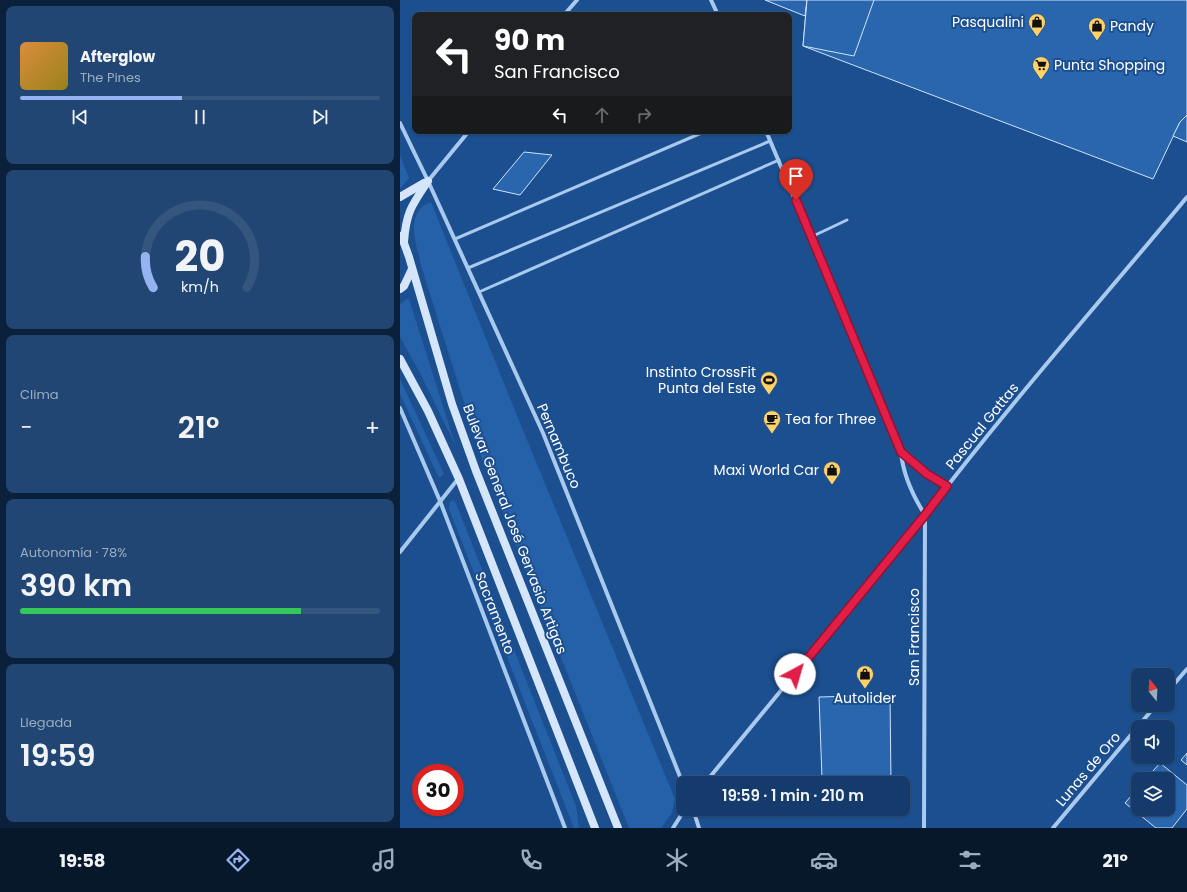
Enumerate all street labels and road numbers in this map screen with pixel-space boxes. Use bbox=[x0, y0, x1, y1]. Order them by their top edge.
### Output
street label: Pascual Gattas bbox=[941, 378, 1023, 474]
street label: Pernambuco bbox=[532, 400, 586, 492]
street label: Bulevar General José Gervasio Artigas bbox=[458, 401, 572, 657]
street label: Sacramento bbox=[470, 569, 520, 657]
street label: San Francisco bbox=[904, 588, 924, 686]
street label: Lunas de Oro bbox=[1051, 727, 1125, 810]

